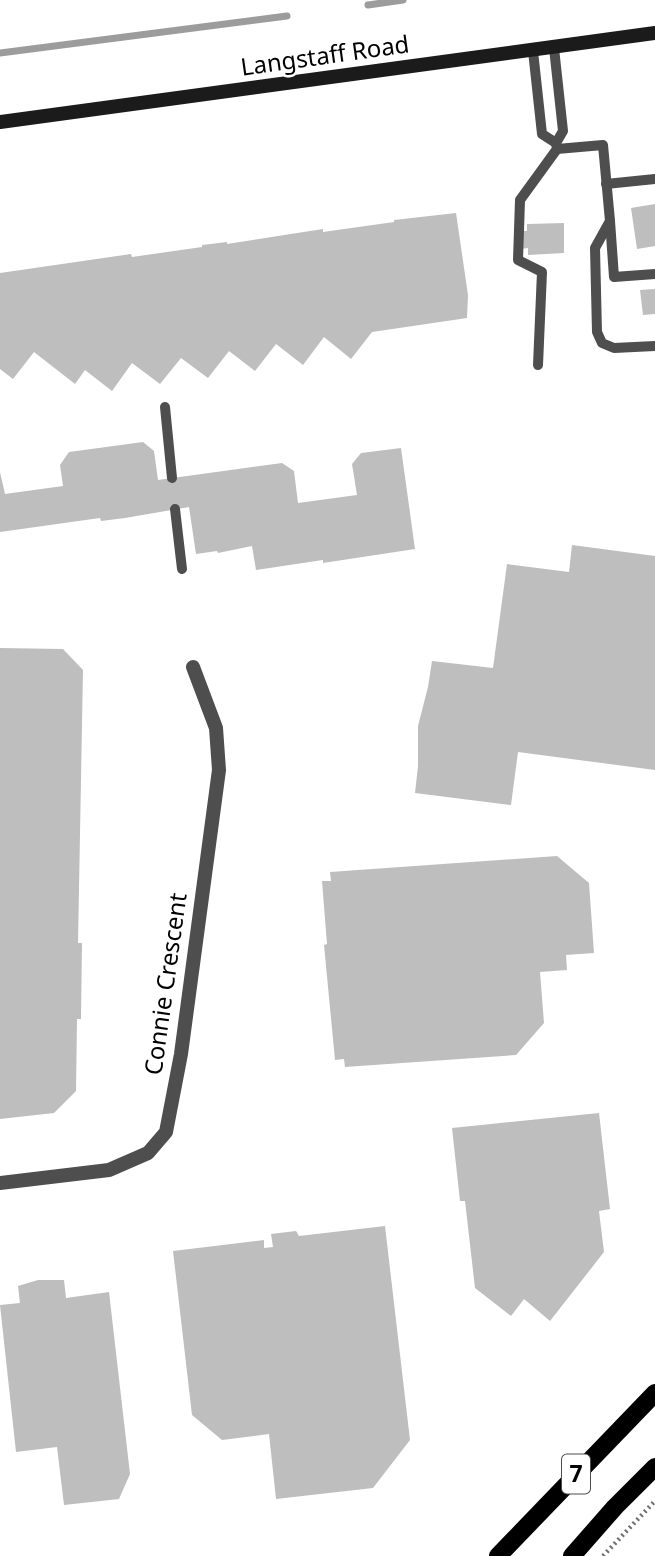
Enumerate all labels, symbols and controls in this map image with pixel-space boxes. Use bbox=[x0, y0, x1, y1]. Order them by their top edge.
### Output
street label: Langstaff Road bbox=[238, 26, 411, 83]
street label: Connie Crescent bbox=[135, 890, 194, 1077]
road number: 7 bbox=[562, 1455, 590, 1494]

